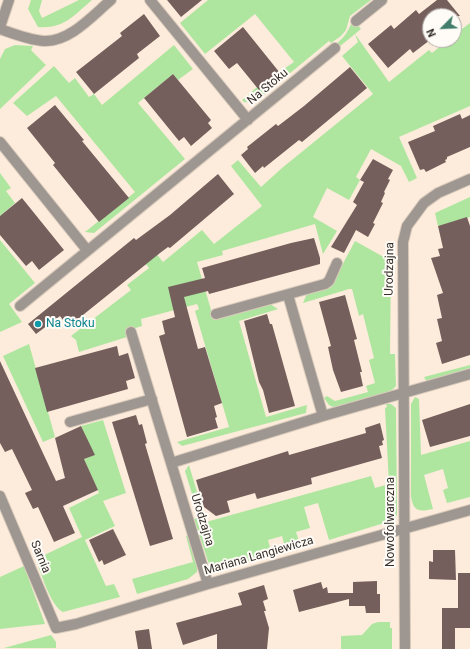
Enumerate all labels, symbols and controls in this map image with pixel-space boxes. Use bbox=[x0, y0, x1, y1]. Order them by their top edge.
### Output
north arrow bbox=[422, 8, 462, 48]
text: N bbox=[424, 26, 439, 39]
street label: Na Stoku bbox=[245, 66, 291, 108]
street label: Urodzajna bbox=[382, 242, 398, 296]
place label: Na Stoku bbox=[46, 317, 95, 331]
marker: Na Stoku bbox=[33, 319, 43, 329]
street label: Nowofolwarczna bbox=[384, 477, 398, 567]
street label: Urodzajna bbox=[187, 492, 217, 548]
street label: Mariana Langiewicza bbox=[203, 534, 315, 578]
street label: Sarnia bbox=[27, 539, 53, 575]

